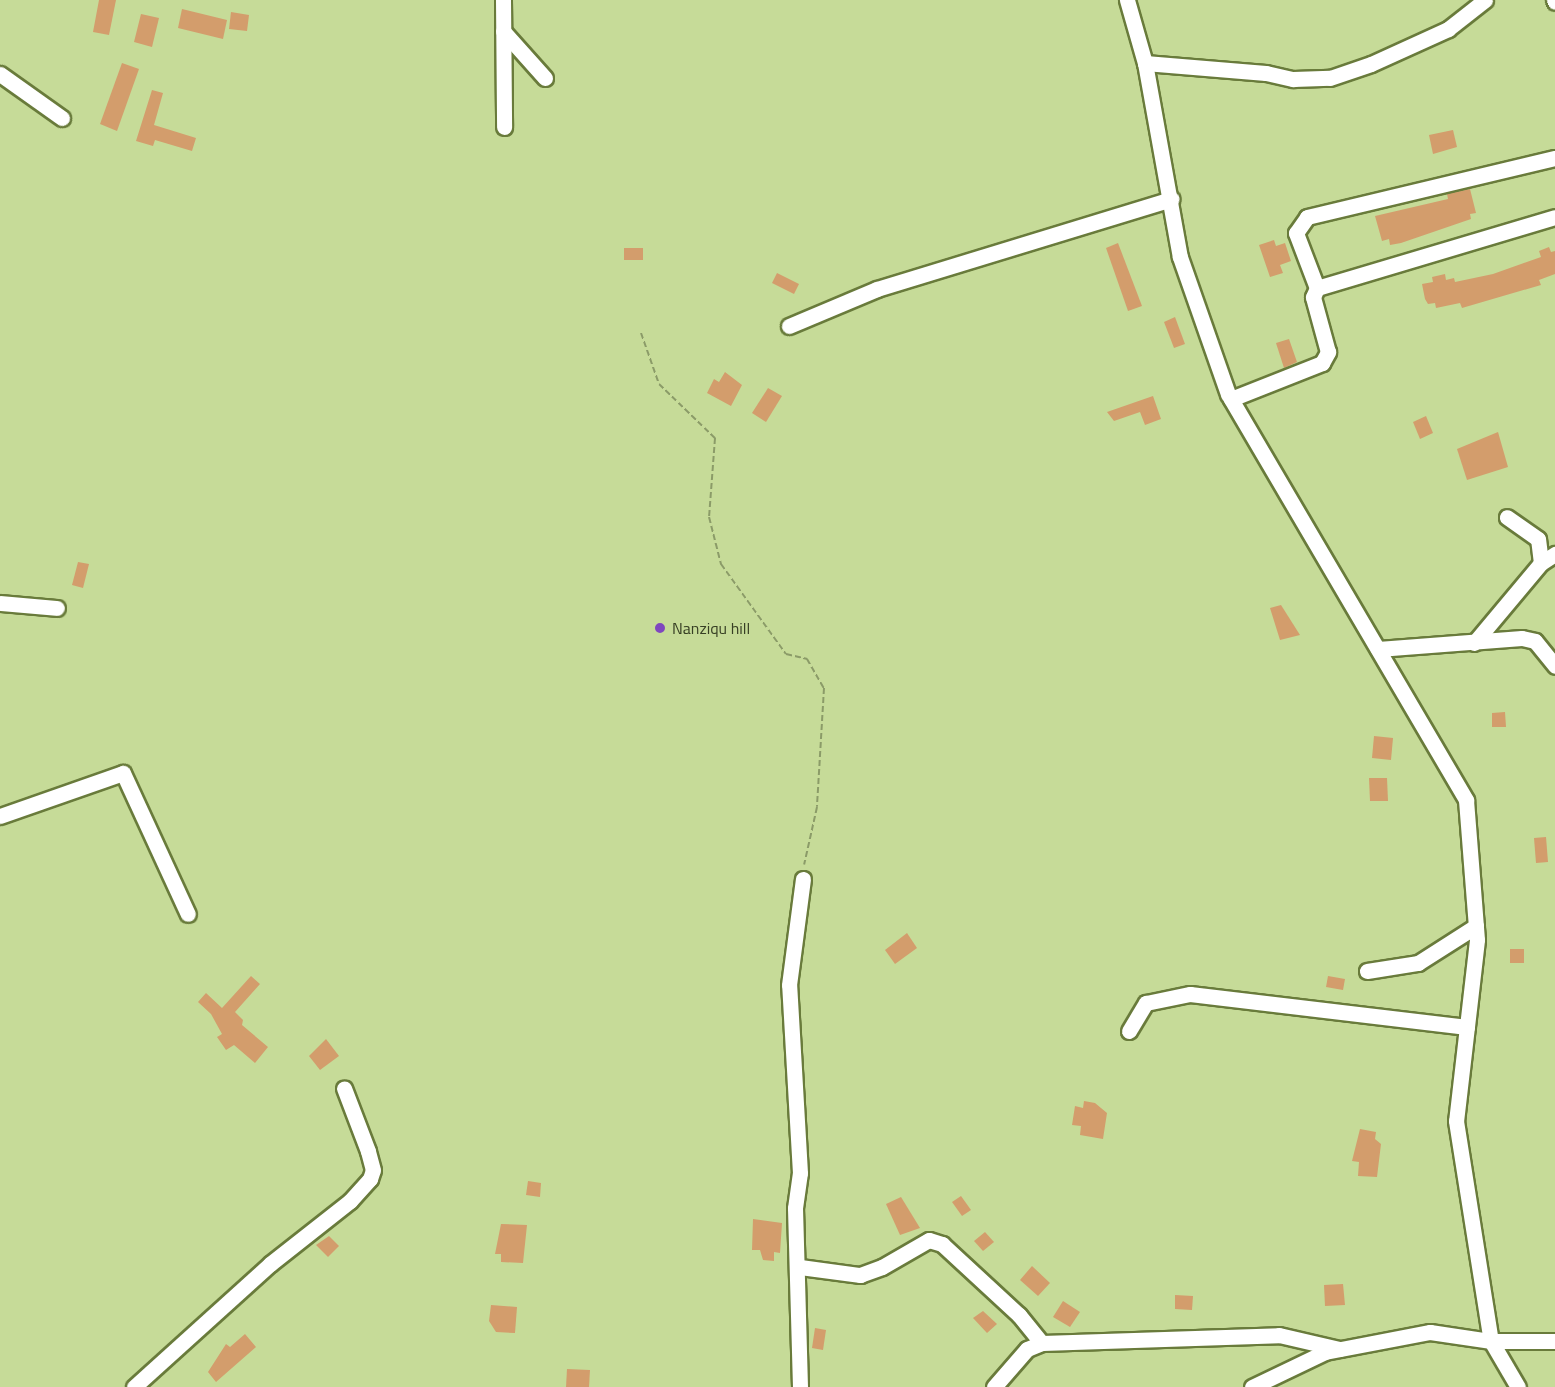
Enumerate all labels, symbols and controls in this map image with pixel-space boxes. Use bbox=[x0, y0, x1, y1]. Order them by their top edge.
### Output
place label: Nanziqu hill bbox=[672, 618, 750, 638]
marker: Nanziqu hill bbox=[653, 621, 667, 635]

